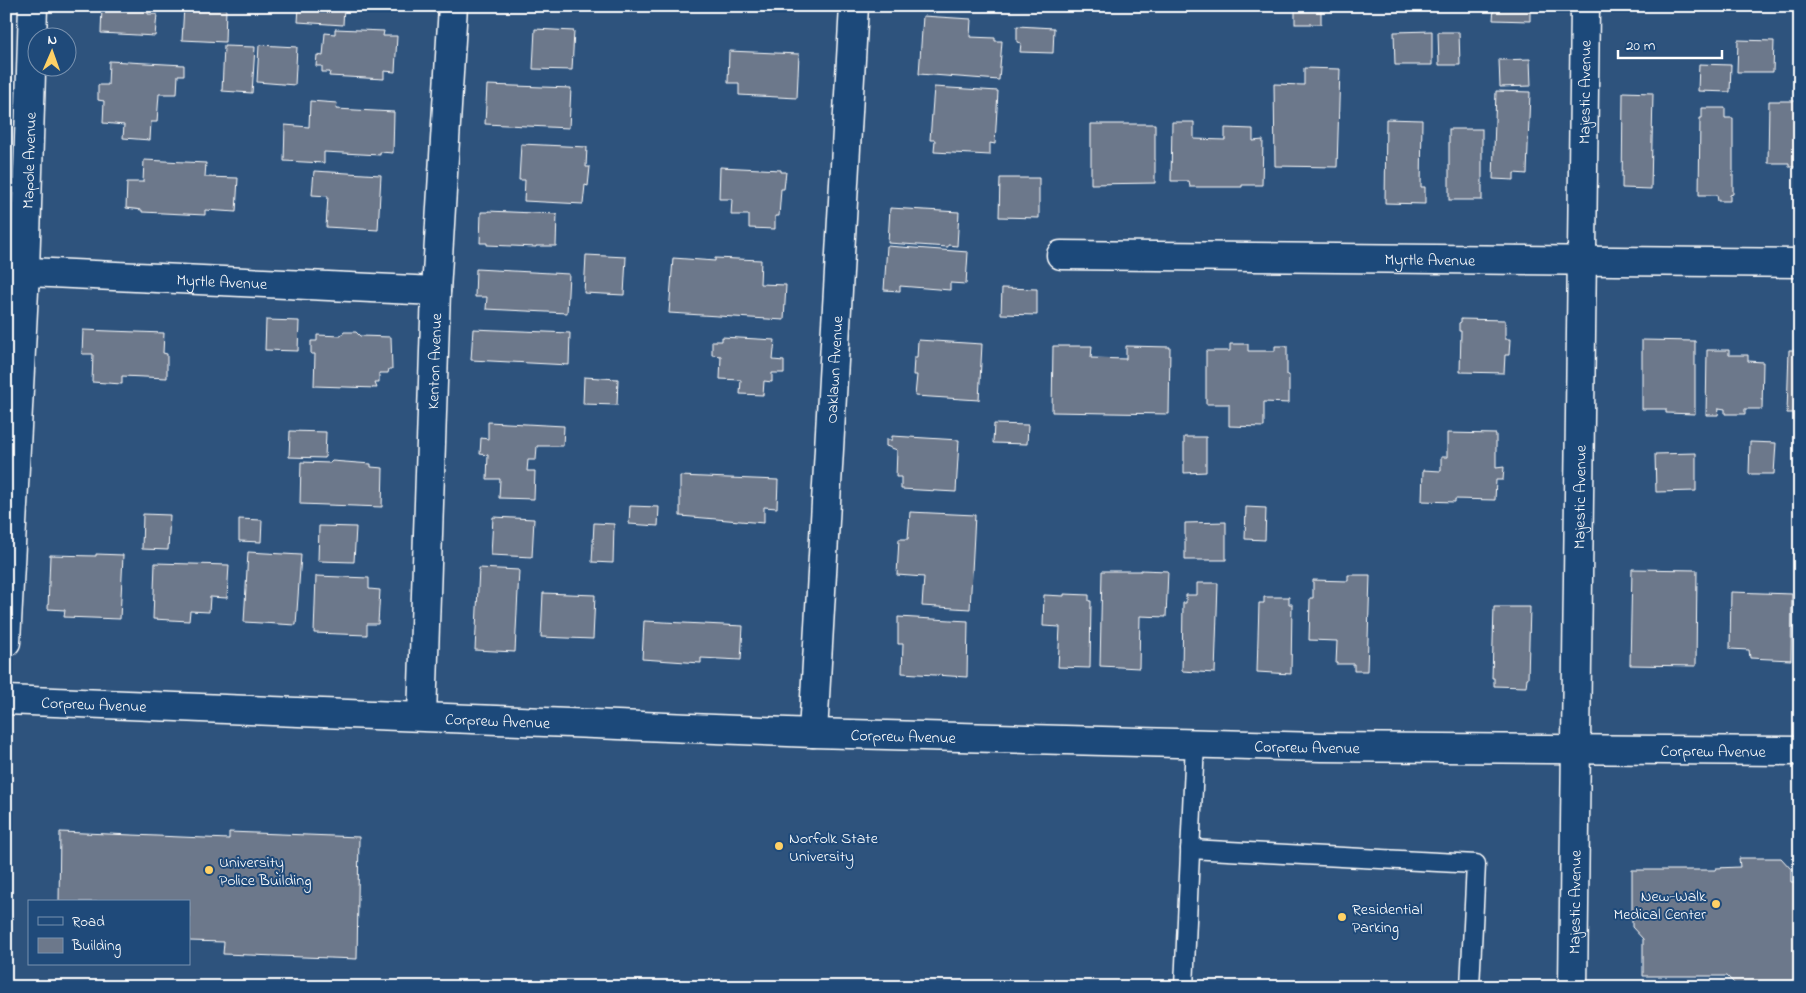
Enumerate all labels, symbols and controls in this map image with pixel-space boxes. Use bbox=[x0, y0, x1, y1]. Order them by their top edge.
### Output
north arrow bbox=[28, 28, 78, 78]
scale bar bbox=[1618, 28, 1722, 60]
text: N bbox=[47, 30, 57, 51]
text: 20 m bbox=[1626, 35, 1656, 57]
street label: Majestic Avenue bbox=[1573, 39, 1599, 144]
street label: Mapole Avenue bbox=[17, 111, 44, 209]
street label: Myrtle Avenue bbox=[1384, 249, 1476, 273]
street label: Myrtle Avenue bbox=[176, 269, 268, 297]
street label: Kenton Avenue bbox=[422, 312, 449, 410]
street label: Oaklawn Avenue bbox=[820, 314, 851, 424]
street label: Majestic Avenue bbox=[1568, 444, 1594, 549]
street label: Corprew Avenue bbox=[41, 691, 148, 720]
street label: Corprew Avenue bbox=[444, 708, 551, 736]
street label: Corprew Avenue bbox=[850, 724, 957, 751]
street label: Corprew Avenue bbox=[1254, 735, 1361, 761]
street label: Corprew Avenue bbox=[1660, 740, 1767, 765]
place label: Norfolk State University bbox=[789, 827, 879, 869]
marker: Norfolk State University bbox=[773, 840, 785, 852]
street label: Majestic Avenue bbox=[1563, 849, 1589, 954]
place label: University Police Building bbox=[219, 851, 311, 893]
marker: University Police Building bbox=[203, 864, 215, 876]
place label: New-Walk Medical Center bbox=[1613, 885, 1707, 927]
place label: Residential Parking bbox=[1352, 898, 1423, 940]
marker: New-Walk Medical Center bbox=[1710, 898, 1722, 910]
legend bbox=[28, 900, 190, 966]
text: Road bbox=[72, 911, 105, 933]
marker: Residential Parking bbox=[1336, 911, 1348, 923]
text: Building bbox=[71, 935, 121, 958]

